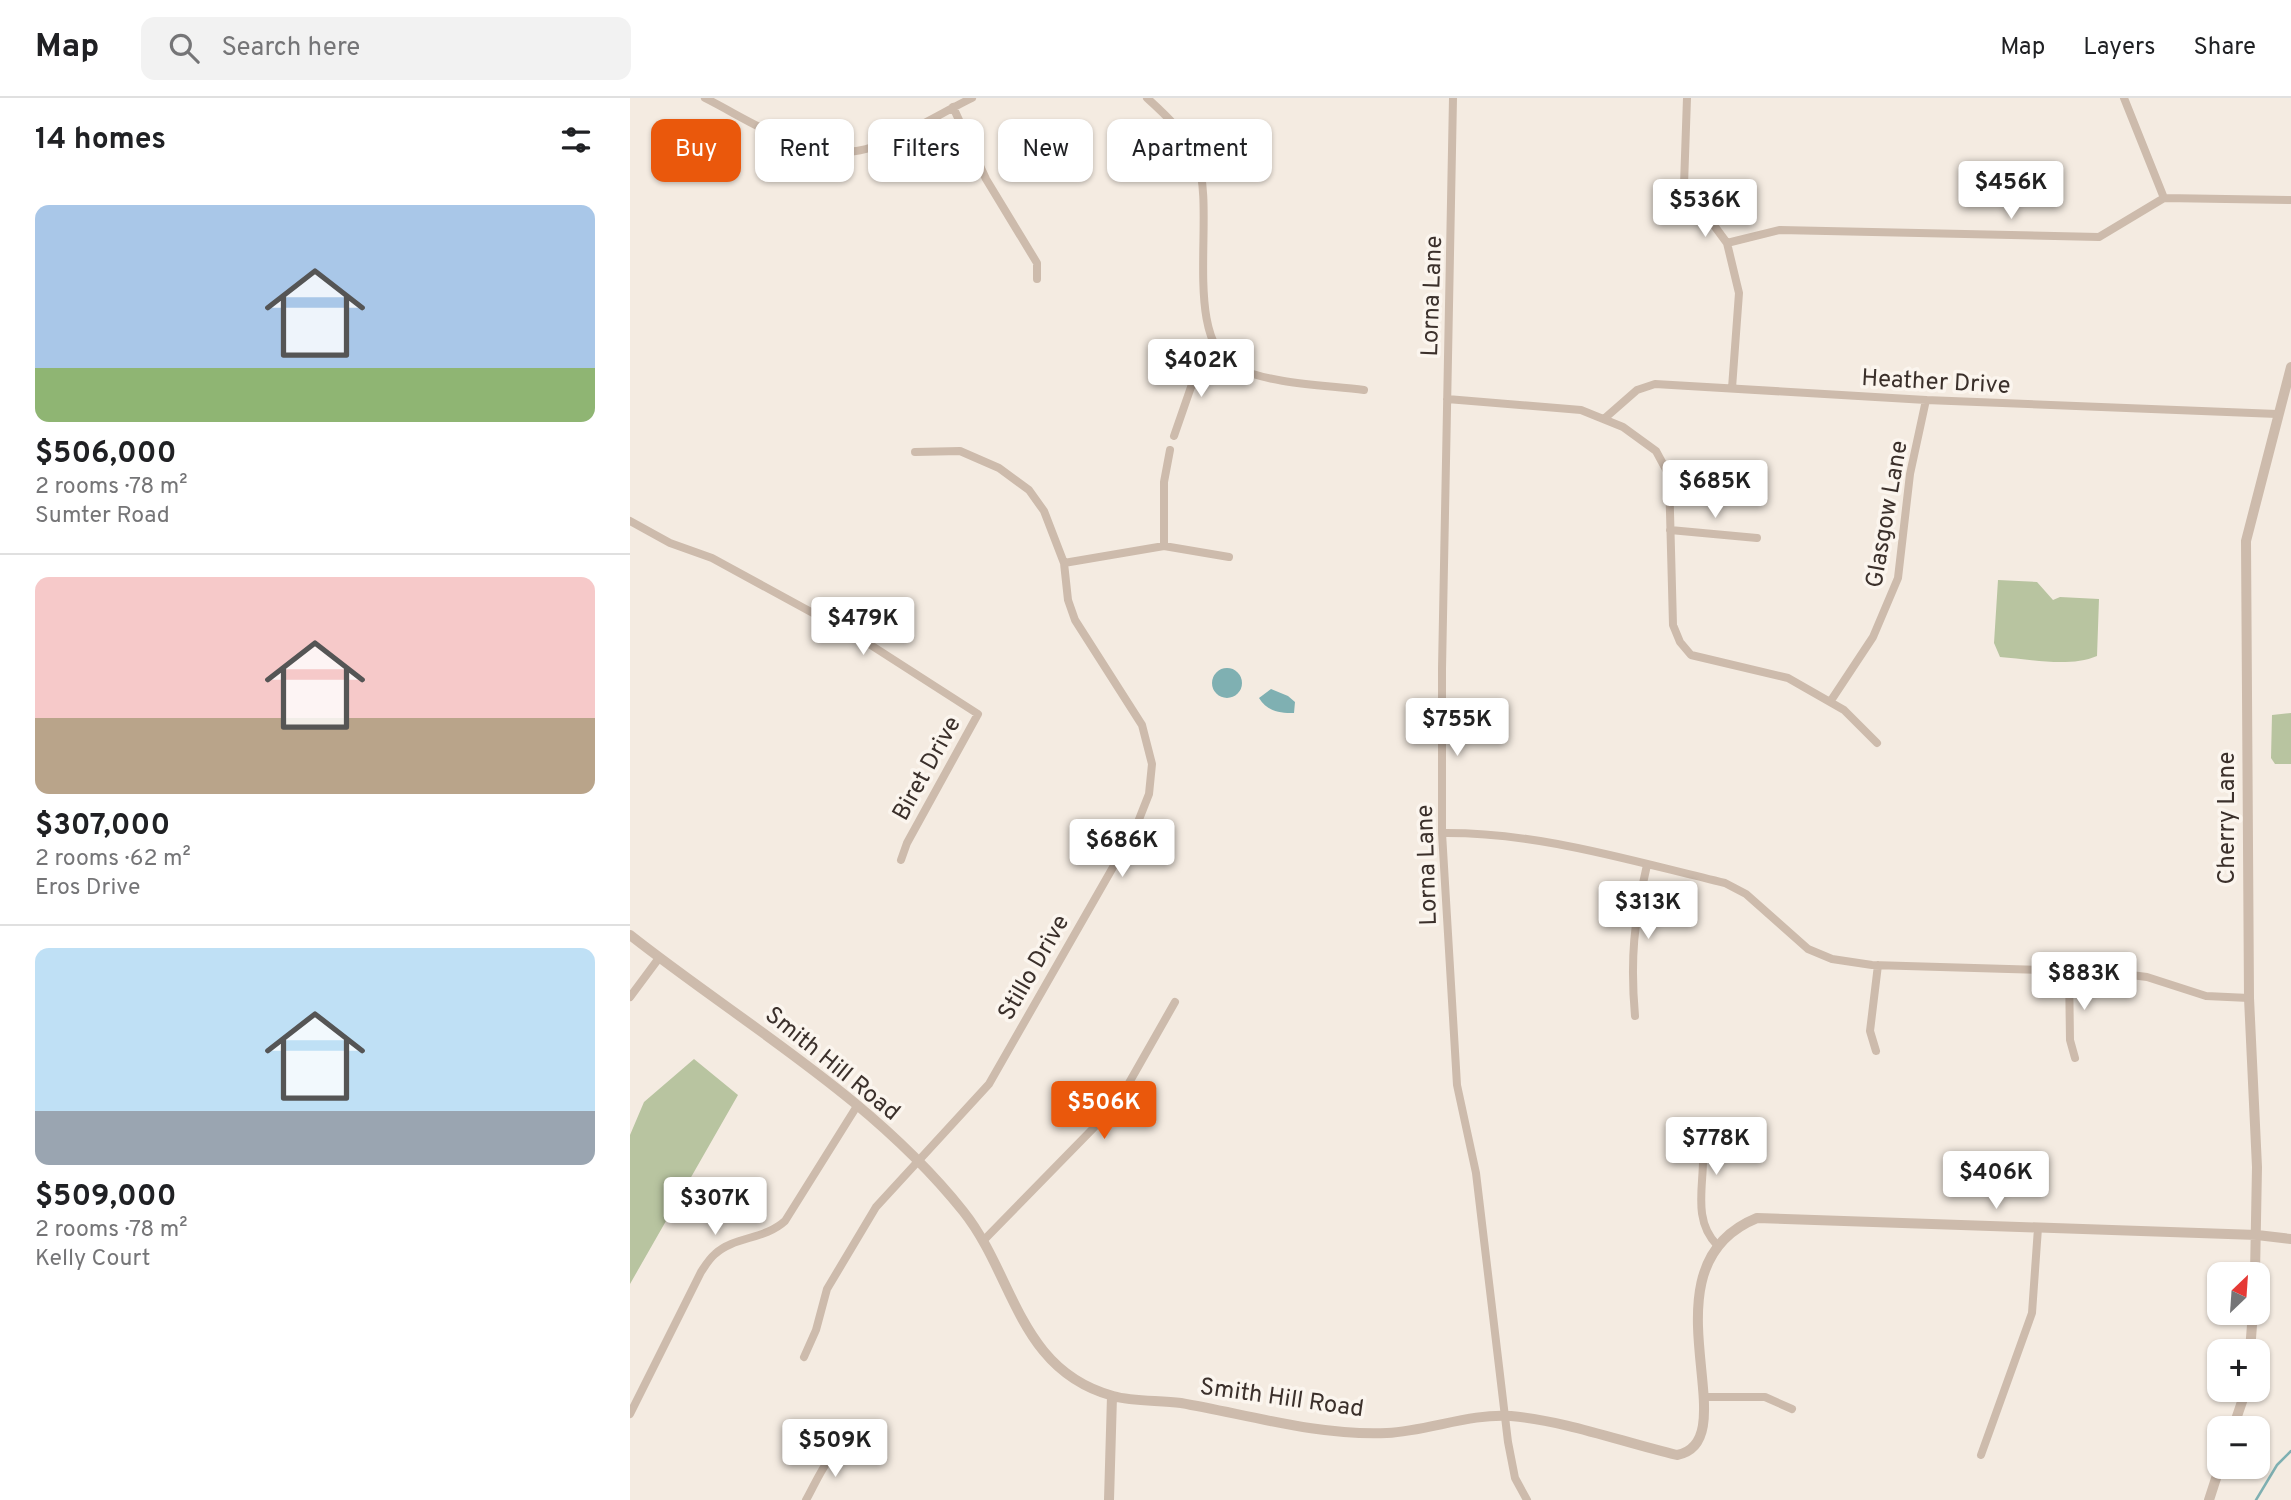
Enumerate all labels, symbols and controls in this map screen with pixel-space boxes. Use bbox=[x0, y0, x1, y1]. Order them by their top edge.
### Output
search box bbox=[141, 17, 631, 80]
text: Map bbox=[35, 27, 99, 69]
icon: search bbox=[165, 29, 203, 67]
text: Search here bbox=[221, 32, 360, 65]
text: Map bbox=[2000, 33, 2045, 63]
text: Layers bbox=[2083, 33, 2155, 63]
text: Share bbox=[2193, 33, 2256, 63]
chip: Buy bbox=[651, 119, 741, 182]
chip: Rent bbox=[755, 119, 854, 182]
chip: Filters bbox=[868, 119, 984, 182]
chip: New bbox=[998, 119, 1093, 182]
chip: Apartment bbox=[1107, 119, 1272, 182]
icon: filters bbox=[557, 121, 595, 159]
text: 14 homes bbox=[35, 122, 166, 159]
pin: $456K bbox=[1962, 162, 2060, 221]
text: $456K bbox=[1974, 169, 2048, 198]
pin: $536K bbox=[1656, 180, 1754, 239]
text: $536K bbox=[1669, 187, 1741, 216]
street label: Lorna Lane bbox=[1416, 235, 1450, 357]
icon: home bbox=[252, 250, 378, 376]
pin: $402K bbox=[1152, 340, 1250, 399]
text: $402K bbox=[1164, 347, 1238, 376]
street label: Heather Drive bbox=[1861, 364, 2011, 402]
text: $506,000 bbox=[35, 436, 176, 473]
street label: Glasgow Lane bbox=[1860, 438, 1916, 590]
pin: $685K bbox=[1666, 460, 1764, 520]
text: $685K bbox=[1679, 468, 1751, 497]
text: 2 rooms · 78 m² bbox=[35, 473, 188, 502]
text: Sumter Road bbox=[35, 502, 170, 531]
pin: $479K bbox=[814, 598, 912, 657]
text: $479K bbox=[827, 605, 899, 634]
icon: home bbox=[252, 622, 378, 748]
pin: $755K bbox=[1408, 698, 1506, 758]
text: $755K bbox=[1422, 706, 1492, 735]
street label: Biret Drive bbox=[887, 711, 969, 826]
street label: Cherry Lane bbox=[2213, 752, 2243, 884]
street label: Lorna Lane bbox=[1411, 804, 1445, 926]
text: $307,000 bbox=[35, 808, 170, 845]
pin: $686K bbox=[1073, 820, 1171, 879]
text: $686K bbox=[1086, 827, 1158, 856]
text: 2 rooms · 62 m² bbox=[35, 845, 191, 874]
text: Eros Drive bbox=[35, 874, 140, 903]
pin: $313K bbox=[1599, 882, 1697, 941]
text: $313K bbox=[1615, 889, 1681, 918]
street label: Stillo Drive bbox=[992, 910, 1077, 1026]
pin: $883K bbox=[2035, 953, 2133, 1012]
text: $883K bbox=[2048, 960, 2120, 989]
icon: home bbox=[252, 993, 378, 1119]
street label: Smith Hill Road bbox=[758, 1001, 905, 1128]
pin: $506K bbox=[1055, 1082, 1153, 1141]
text: $506K bbox=[1067, 1089, 1141, 1118]
pin: $778K bbox=[1667, 1118, 1765, 1177]
text: $778K bbox=[1682, 1125, 1750, 1154]
pin: $406K bbox=[1947, 1152, 2045, 1211]
text: $406K bbox=[1959, 1159, 2033, 1188]
pin: $307K bbox=[666, 1178, 764, 1237]
text: $509,000 bbox=[35, 1179, 176, 1216]
text: $307K bbox=[680, 1185, 750, 1214]
text: 2 rooms · 78 m² bbox=[35, 1216, 188, 1245]
text: Kelly Court bbox=[35, 1245, 151, 1274]
north arrow bbox=[2207, 1262, 2270, 1325]
map controls bbox=[2207, 1262, 2270, 1479]
button: + bbox=[2207, 1339, 2270, 1402]
street label: Smith Hill Road bbox=[1198, 1373, 1366, 1425]
button: − bbox=[2207, 1416, 2270, 1479]
pin: $509K bbox=[786, 1420, 884, 1479]
text: $509K bbox=[798, 1427, 872, 1456]

